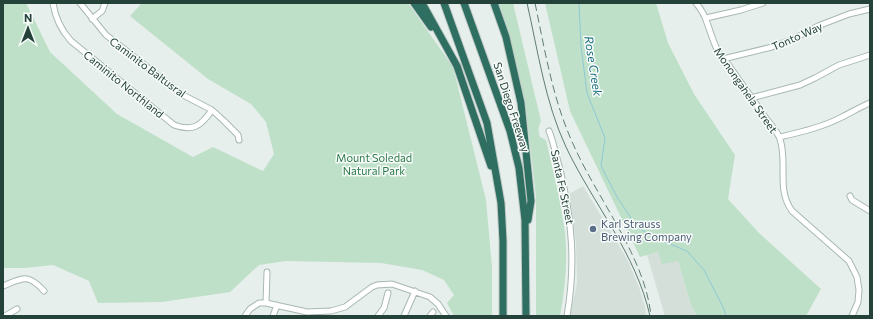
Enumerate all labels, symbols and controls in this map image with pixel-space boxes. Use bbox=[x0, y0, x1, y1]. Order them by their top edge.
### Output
north arrow bbox=[8, 8, 48, 48]
text: N bbox=[24, 11, 32, 24]
street label: Tonto Way bbox=[770, 19, 825, 53]
street label: Caminito Baltusral bbox=[107, 34, 189, 100]
water label: Rose Creek bbox=[582, 35, 606, 98]
street label: Monongahela Street bbox=[711, 45, 781, 136]
street label: Caminito Northland bbox=[81, 48, 167, 120]
street label: San Diego Freeway bbox=[491, 60, 533, 154]
street label: Santa Fe Street bbox=[549, 149, 577, 226]
park label: Mount Soledad Natural Park bbox=[336, 151, 412, 177]
place label: Karl Strauss Brewing Company bbox=[601, 217, 692, 243]
marker: Karl Strauss Brewing Company bbox=[588, 224, 598, 234]

